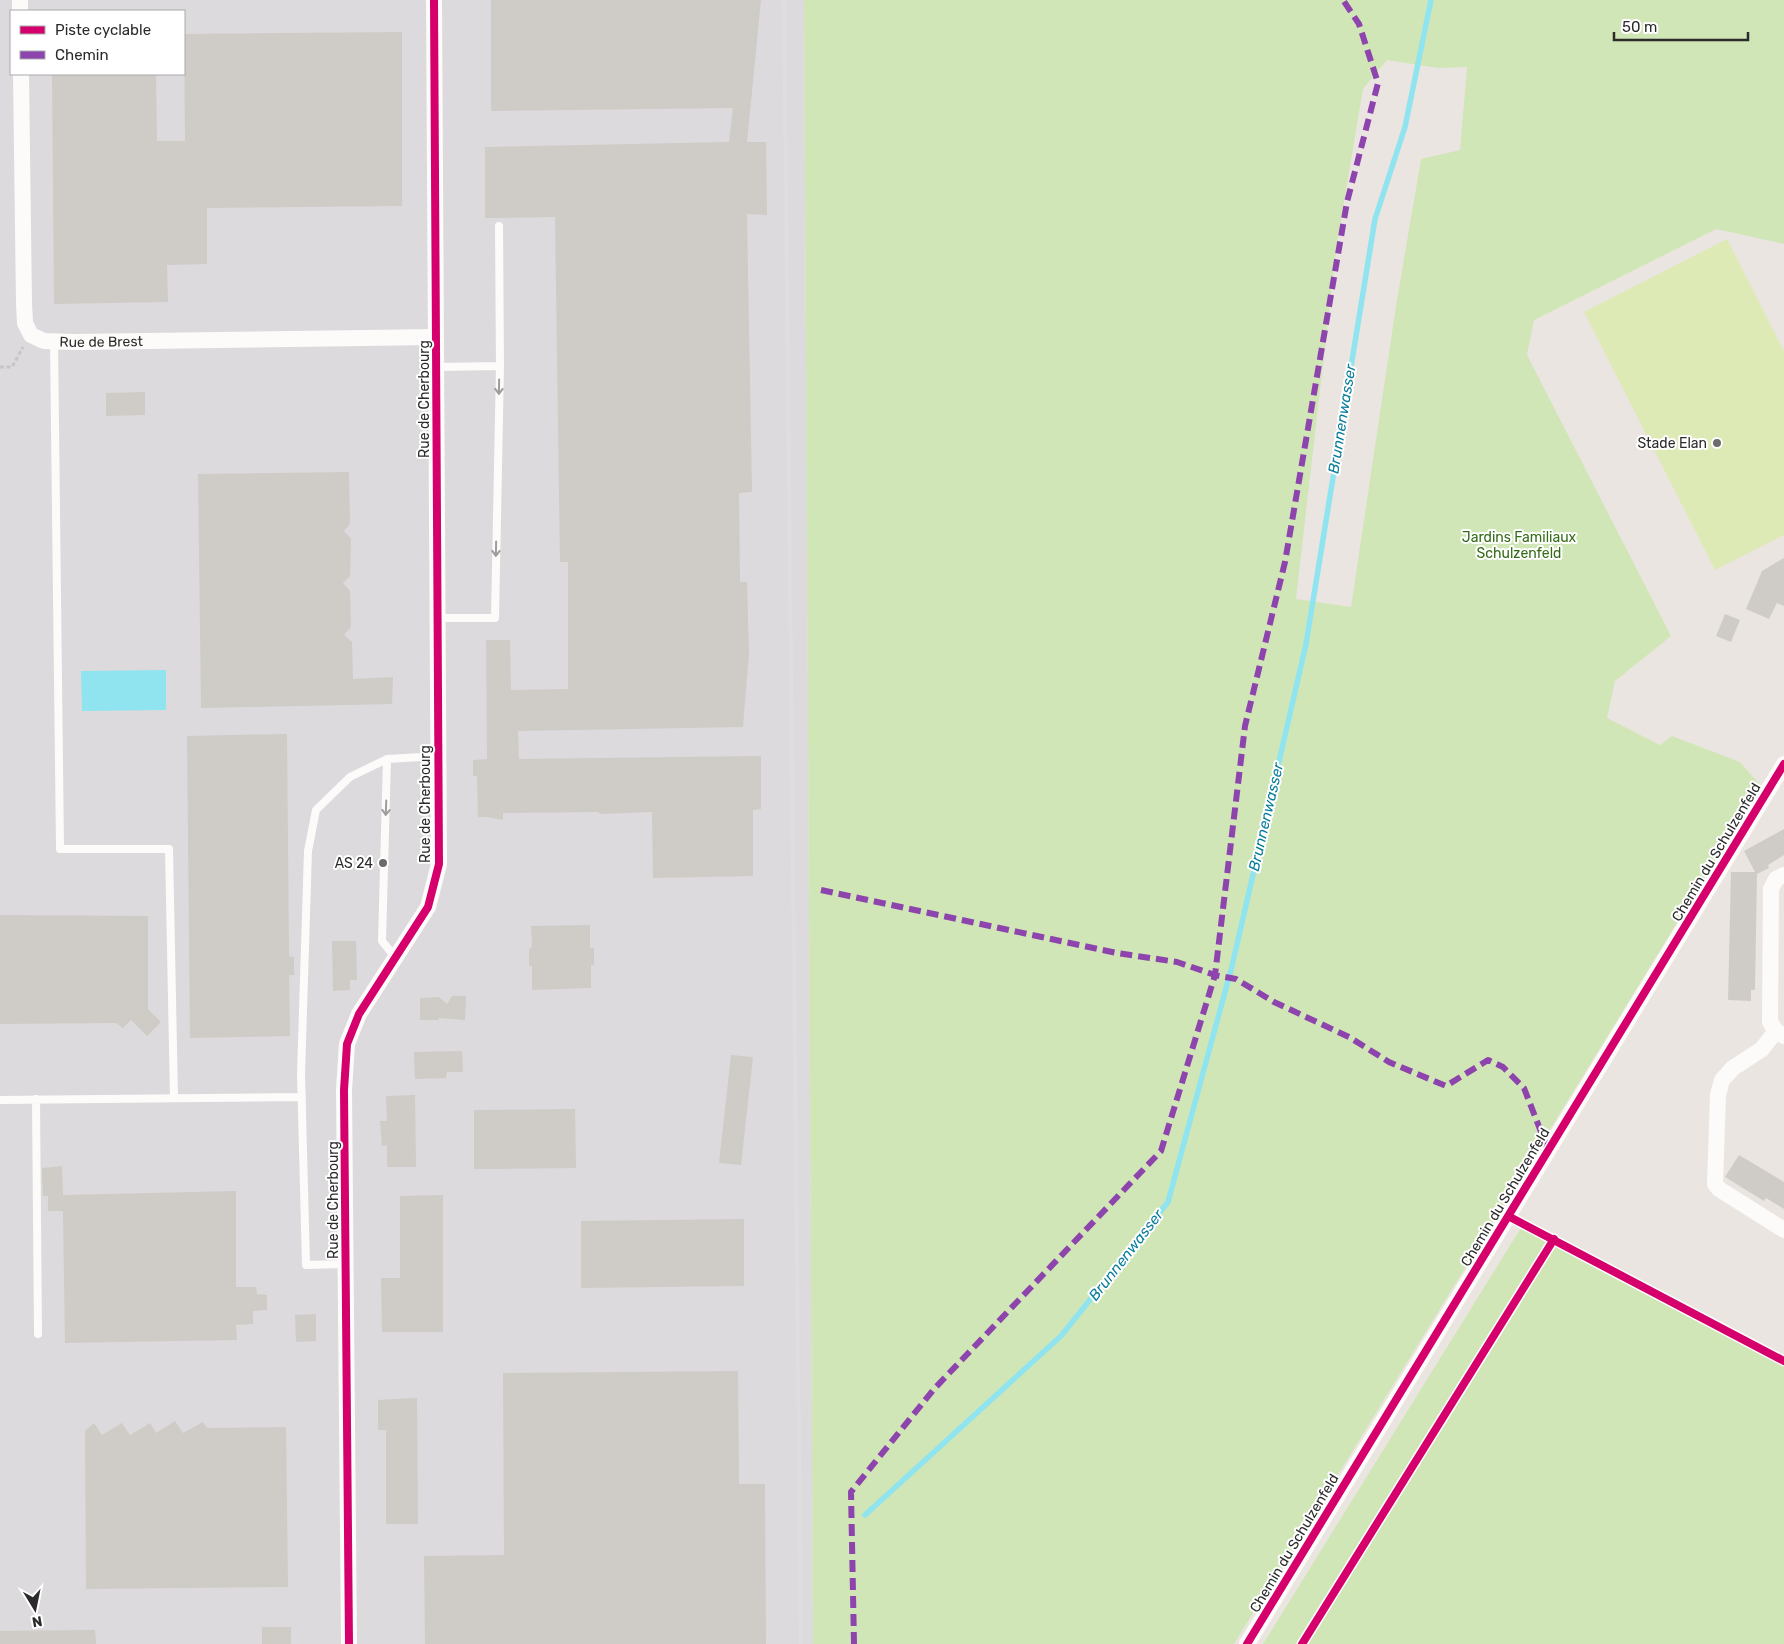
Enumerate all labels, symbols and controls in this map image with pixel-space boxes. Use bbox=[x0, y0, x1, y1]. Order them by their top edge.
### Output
legend bbox=[10, 10, 185, 75]
scale bar bbox=[1614, 10, 1748, 42]
text: 50 m bbox=[1622, 18, 1657, 36]
text: Piste cyclable bbox=[55, 21, 151, 39]
text: Chemin bbox=[55, 46, 109, 64]
street label: Rue de Brest bbox=[59, 333, 144, 351]
street label: Rue de Cherbourg bbox=[416, 340, 433, 458]
water label: Brunnenwasser bbox=[1324, 362, 1360, 475]
one-way arrow bbox=[494, 378, 504, 395]
place label: Stade Elan bbox=[1637, 435, 1707, 452]
marker: Stade Elan bbox=[1711, 437, 1723, 449]
park label: Jardins Familiaux Schulzenfeld bbox=[1462, 529, 1577, 562]
one-way arrow bbox=[491, 541, 501, 557]
street label: Rue de Cherbourg bbox=[417, 745, 434, 863]
water label: Brunnenwasser bbox=[1245, 760, 1287, 873]
street label: Chemin du Schulzenfeld bbox=[1668, 780, 1765, 925]
one-way arrow bbox=[381, 800, 390, 816]
place label: AS 24 bbox=[335, 855, 373, 872]
marker: AS 24 bbox=[377, 857, 389, 869]
street label: Chemin du Schulzenfeld bbox=[1457, 1125, 1554, 1270]
street label: Rue de Cherbourg bbox=[325, 1141, 342, 1259]
water label: Brunnenwasser bbox=[1085, 1205, 1168, 1304]
street label: Chemin du Schulzenfeld bbox=[1246, 1471, 1343, 1616]
north arrow bbox=[10, 1584, 60, 1634]
text: N bbox=[31, 1612, 44, 1631]

